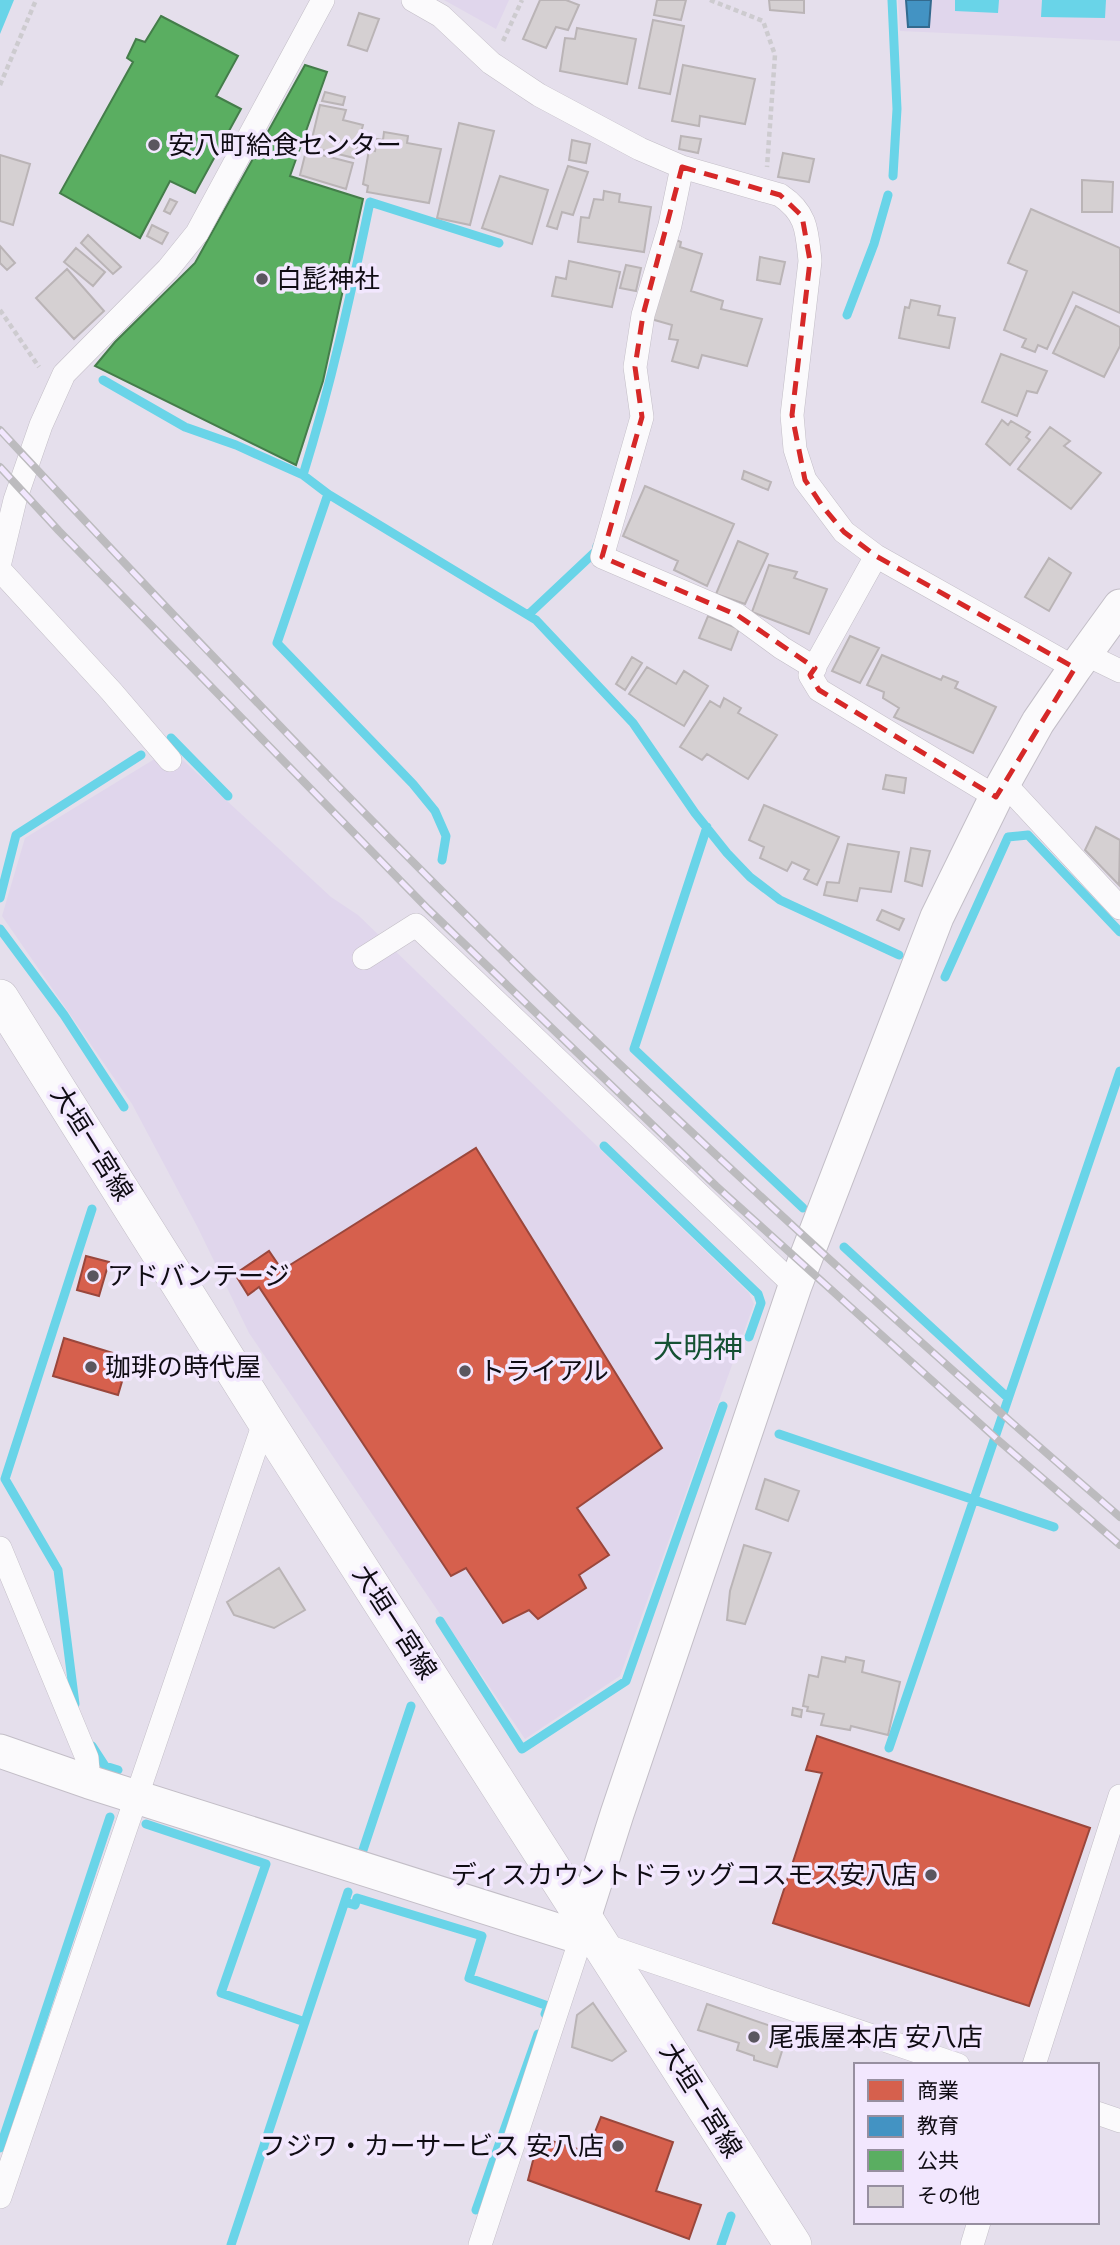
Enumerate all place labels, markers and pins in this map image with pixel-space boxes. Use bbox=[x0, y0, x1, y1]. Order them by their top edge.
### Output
place label: 安八町給食センター bbox=[168, 128, 402, 162]
marker: 安八町給食センター bbox=[146, 137, 162, 153]
place label: 白髭神社 bbox=[276, 262, 380, 296]
marker: 白髭神社 bbox=[254, 271, 270, 287]
place label: アドバンテージ bbox=[107, 1259, 290, 1293]
marker: アドバンテージ bbox=[85, 1268, 101, 1284]
place label: 珈琲の時代屋 bbox=[105, 1350, 261, 1384]
place label: トライアル bbox=[479, 1354, 609, 1388]
marker: 珈琲の時代屋 bbox=[83, 1359, 99, 1375]
marker: トライアル bbox=[457, 1363, 473, 1379]
place label: ディスカウントドラッグコスモス安八店 bbox=[451, 1858, 917, 1892]
marker: ディスカウントドラッグコスモス安八店 bbox=[923, 1867, 939, 1883]
place label: 尾張屋本店 安八店 bbox=[768, 2020, 983, 2054]
marker: 尾張屋本店 安八店 bbox=[746, 2029, 762, 2045]
place label: フジワ・カーサービス 安八店 bbox=[260, 2129, 604, 2163]
marker: フジワ・カーサービス 安八店 bbox=[610, 2138, 626, 2154]

